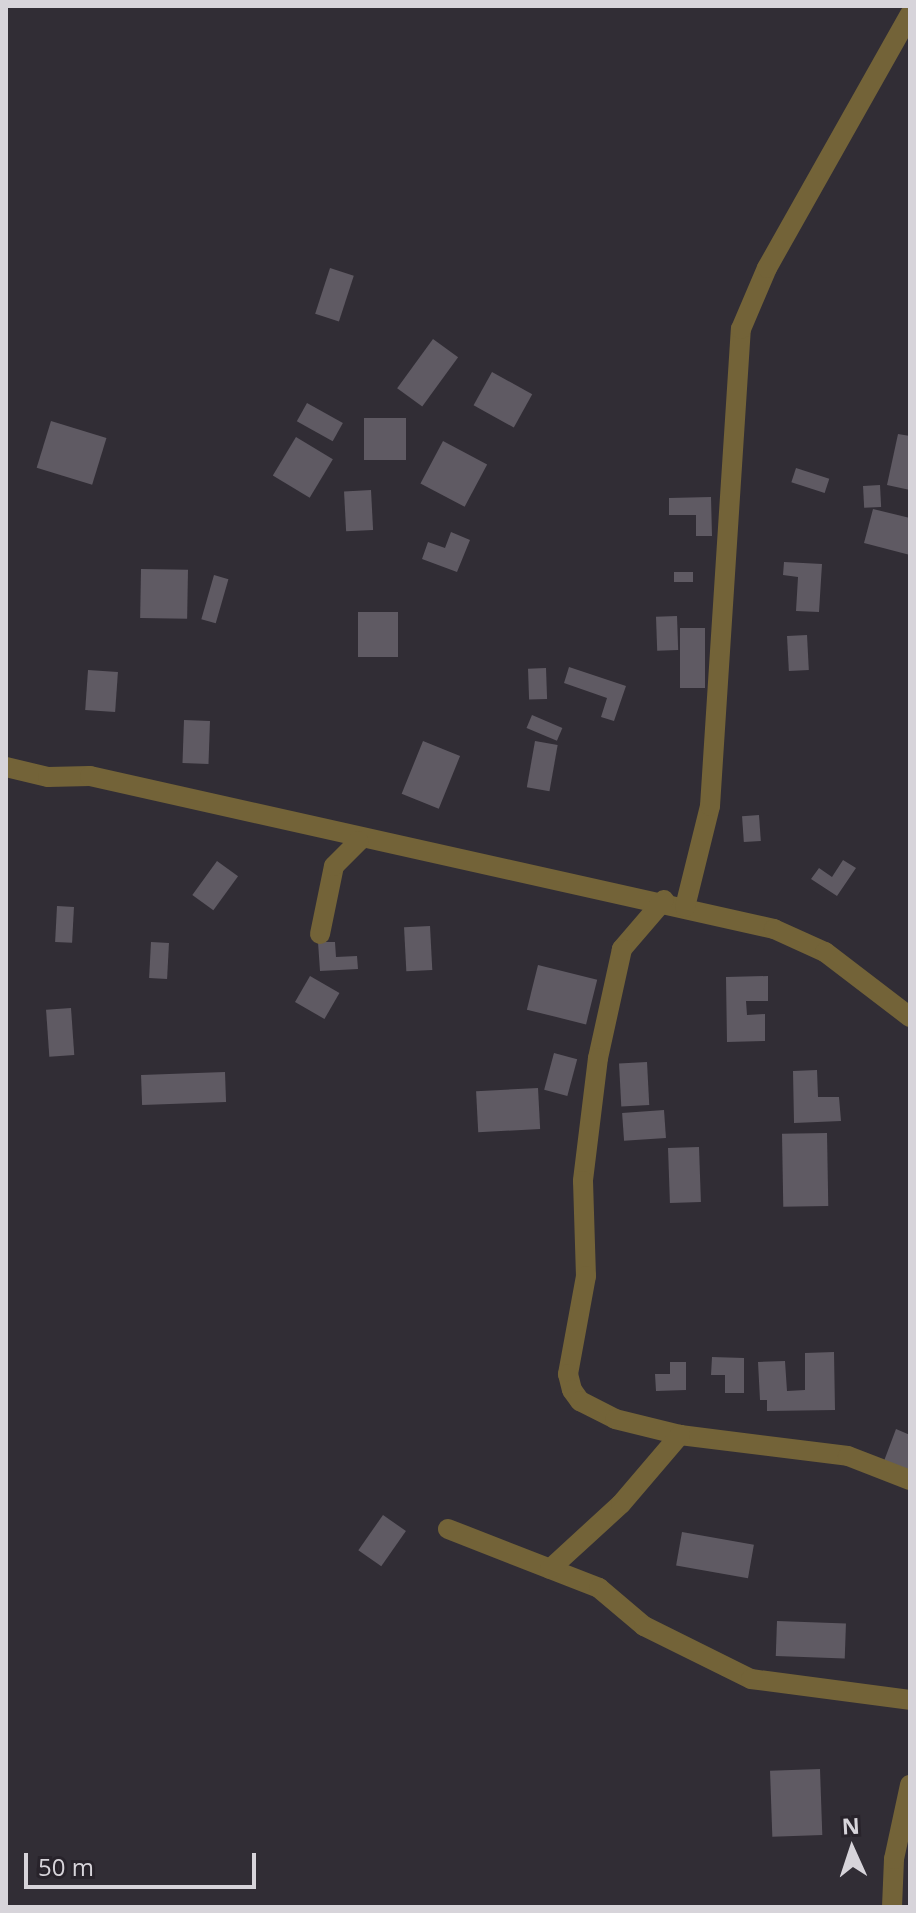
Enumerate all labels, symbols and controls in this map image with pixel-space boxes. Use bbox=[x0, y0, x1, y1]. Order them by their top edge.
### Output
north arrow bbox=[812, 1809, 892, 1889]
text: N bbox=[841, 1810, 860, 1840]
scale bar bbox=[28, 1837, 260, 1887]
text: 50 m bbox=[38, 1850, 94, 1883]

